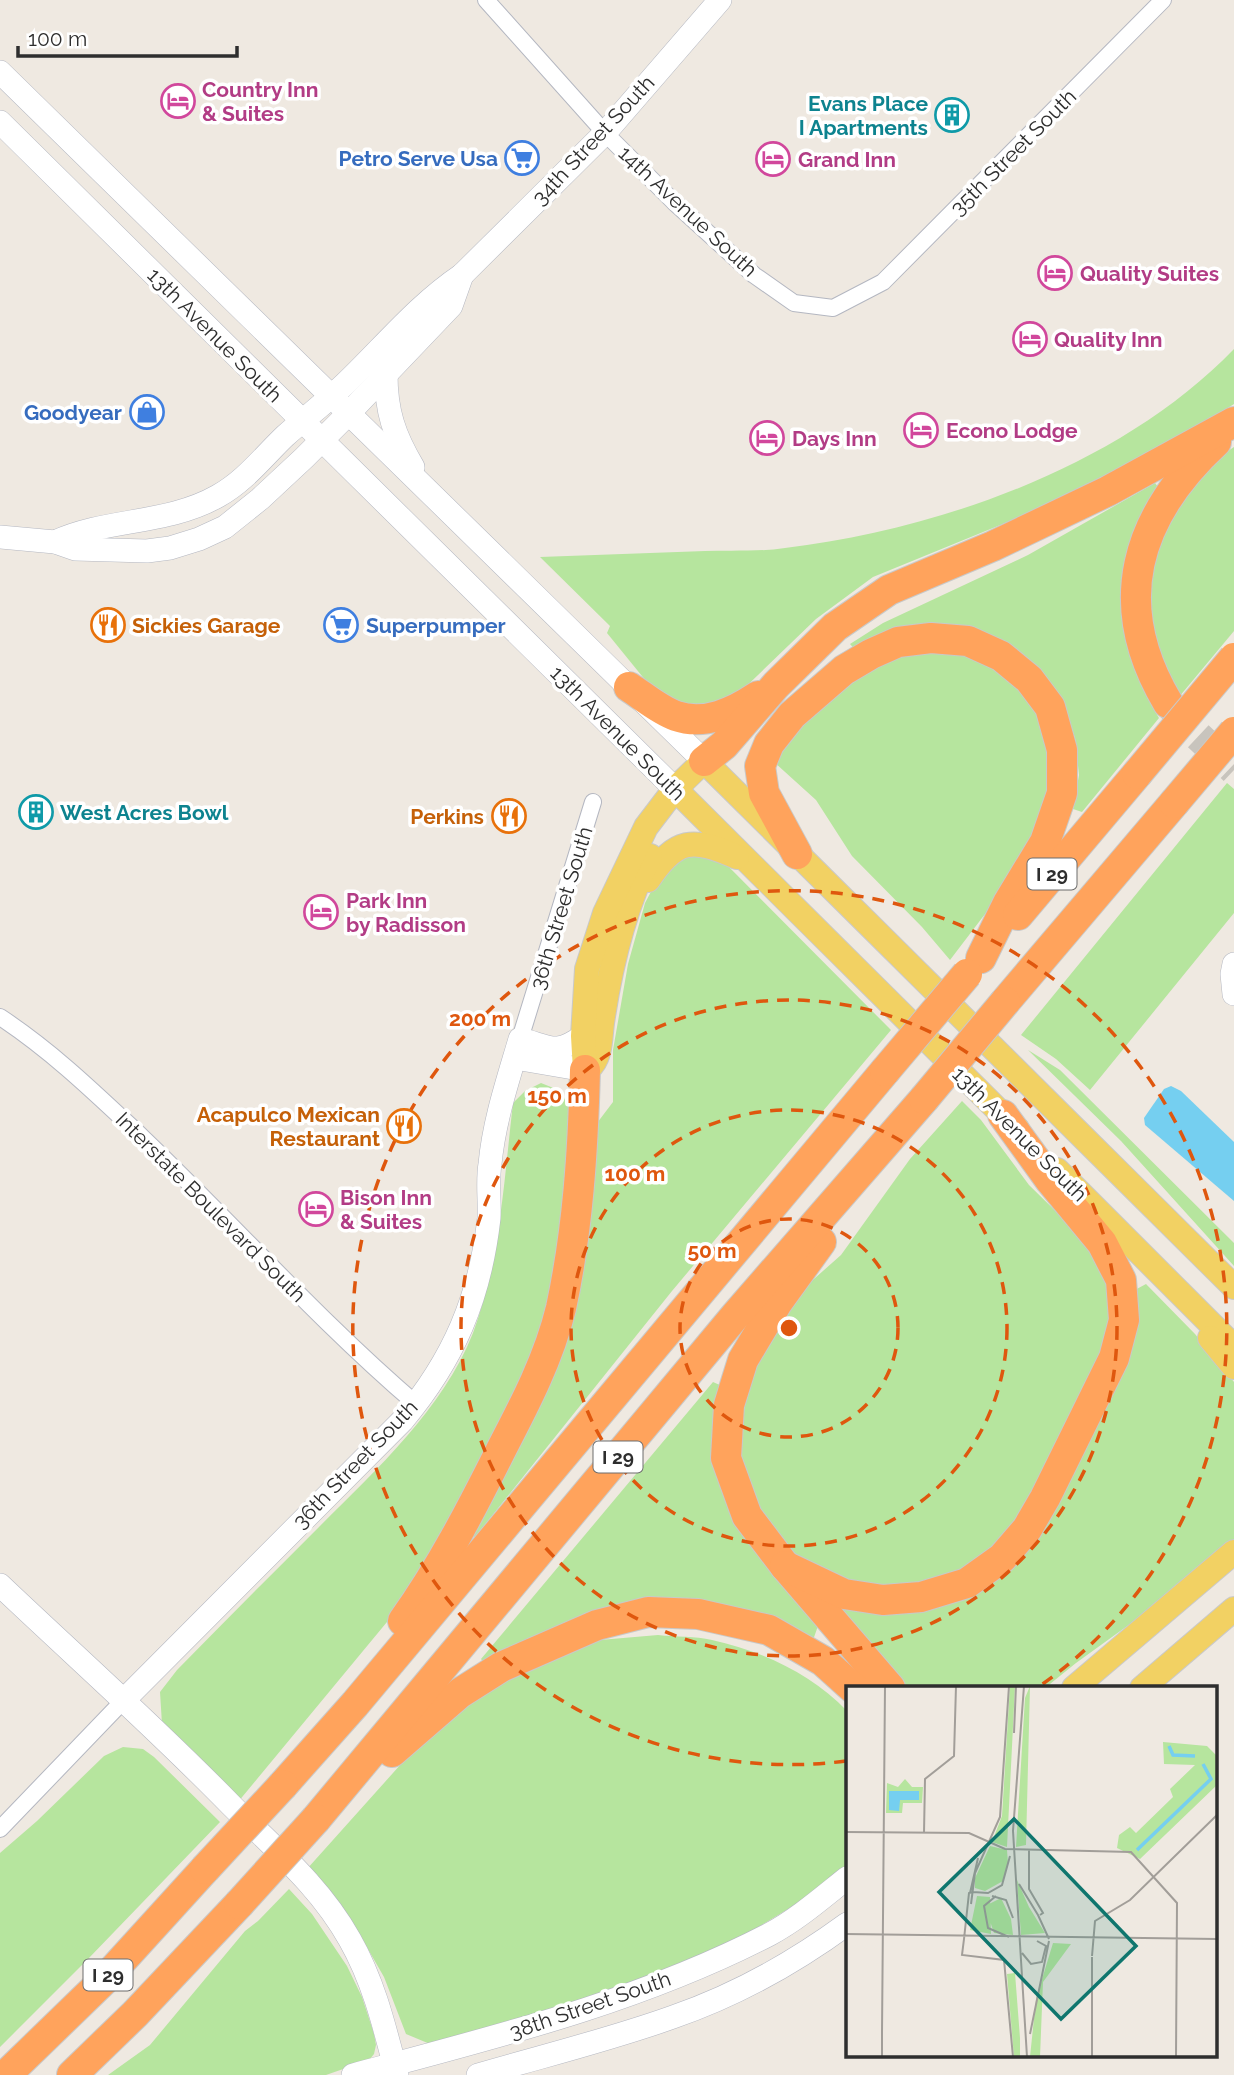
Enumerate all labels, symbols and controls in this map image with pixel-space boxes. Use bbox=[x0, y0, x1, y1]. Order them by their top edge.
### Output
scale bar bbox=[18, 14, 236, 58]
text: 100 m bbox=[28, 26, 87, 51]
street label: 34th Street South bbox=[527, 70, 659, 210]
place label: Country Inn & Suites bbox=[202, 77, 318, 126]
hotel icon: Country Inn & Suites bbox=[159, 82, 197, 120]
street label: 35th Street South bbox=[945, 84, 1081, 220]
place label: Evans Place I Apartments bbox=[799, 91, 928, 140]
building icon: Evans Place I Apartments bbox=[933, 96, 971, 134]
supermarket icon: Petro Serve Usa bbox=[503, 139, 541, 177]
street label: 14th Avenue South bbox=[613, 140, 763, 282]
hotel icon: Grand Inn bbox=[754, 140, 792, 178]
place label: Petro Serve Usa bbox=[339, 146, 498, 171]
place label: Grand Inn bbox=[798, 147, 896, 172]
hotel icon: Quality Suites bbox=[1036, 254, 1074, 292]
place label: Quality Suites bbox=[1080, 261, 1219, 286]
street label: 13th Avenue South bbox=[142, 262, 288, 408]
hotel icon: Quality Inn bbox=[1011, 320, 1049, 358]
place label: Quality Inn bbox=[1054, 327, 1162, 352]
shop icon: Goodyear bbox=[128, 393, 166, 431]
place label: Goodyear bbox=[24, 400, 122, 425]
hotel icon: Econo Lodge bbox=[902, 411, 940, 449]
place label: Econo Lodge bbox=[946, 418, 1078, 443]
hotel icon: Days Inn bbox=[748, 419, 786, 457]
place label: Days Inn bbox=[792, 426, 877, 451]
restaurant icon: Sickies Garage bbox=[89, 606, 127, 644]
supermarket icon: Superpumper bbox=[322, 606, 360, 644]
place label: Sickies Garage bbox=[132, 613, 281, 638]
place label: Superpumper bbox=[366, 613, 506, 638]
street label: 13th Avenue South bbox=[545, 660, 691, 806]
building icon: West Acres Bowl bbox=[17, 793, 55, 831]
restaurant icon: Perkins bbox=[490, 797, 528, 835]
place label: West Acres Bowl bbox=[60, 800, 229, 825]
place label: Perkins bbox=[410, 804, 484, 829]
street label: 36th Street South bbox=[524, 824, 598, 992]
road number: I 29 bbox=[1028, 859, 1076, 890]
place label: Park Inn by Radisson bbox=[346, 888, 466, 937]
hotel icon: Park Inn by Radisson bbox=[302, 893, 340, 931]
text: 200 m bbox=[449, 1006, 511, 1031]
street label: 13th Avenue South bbox=[947, 1061, 1093, 1207]
text: 150 m bbox=[527, 1083, 587, 1108]
place label: Acapulco Mexican Restaurant bbox=[197, 1102, 380, 1151]
street label: Interstate Boulevard South bbox=[111, 1107, 311, 1307]
restaurant icon: Acapulco Mexican Restaurant bbox=[385, 1107, 423, 1145]
text: 100 m bbox=[605, 1161, 665, 1186]
place label: Bison Inn & Suites bbox=[340, 1185, 432, 1234]
hotel icon: Bison Inn & Suites bbox=[297, 1190, 335, 1228]
text: 50 m bbox=[687, 1238, 737, 1263]
centre of rings bbox=[777, 1316, 801, 1340]
street label: 36th Street South bbox=[287, 1395, 423, 1533]
road number: I 29 bbox=[594, 1442, 642, 1472]
inset map bbox=[846, 1686, 1216, 2058]
road number: I 29 bbox=[84, 1960, 132, 1991]
street label: 38th Street South bbox=[506, 1966, 674, 2044]

